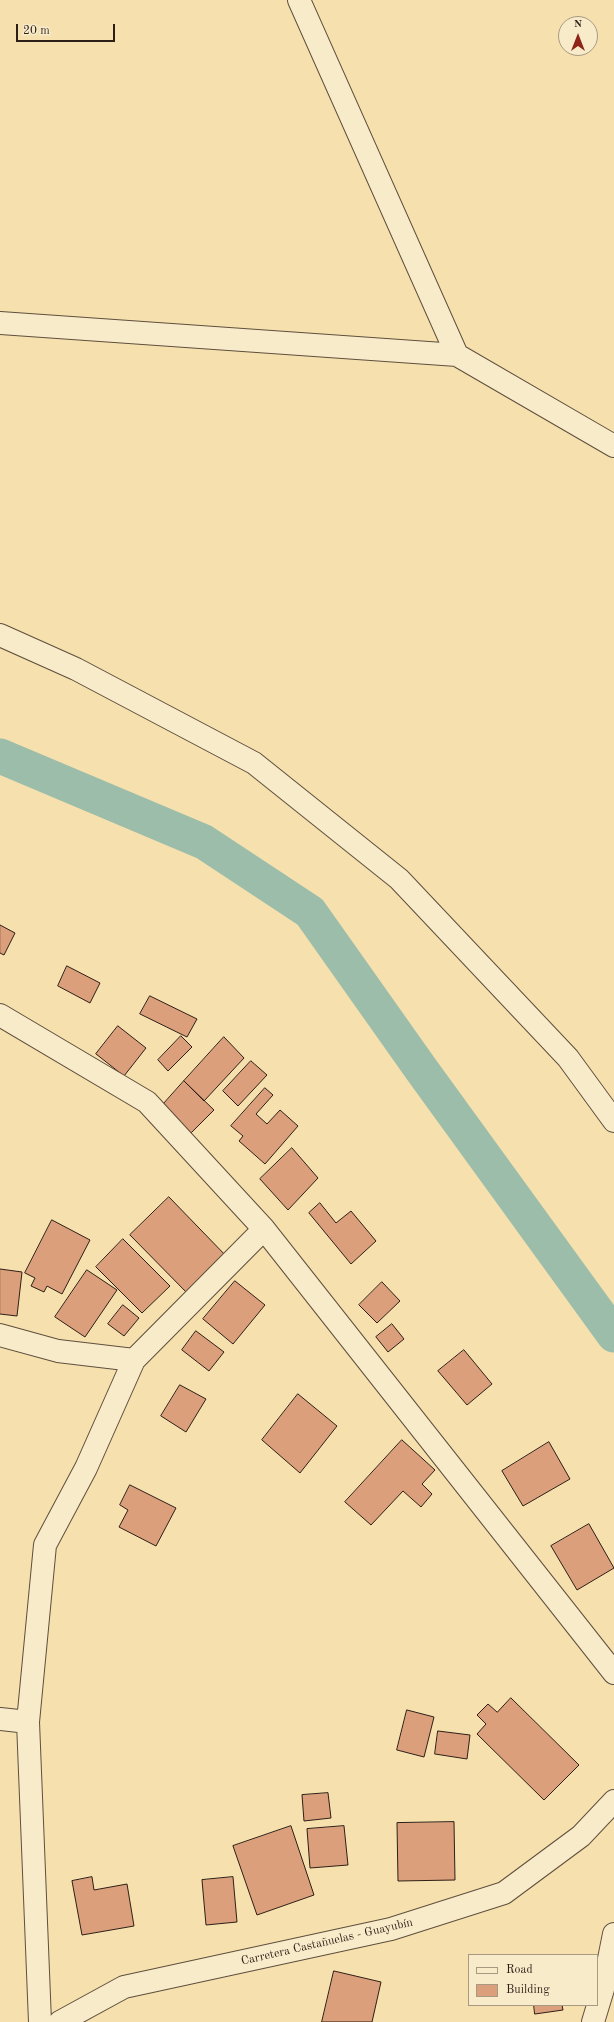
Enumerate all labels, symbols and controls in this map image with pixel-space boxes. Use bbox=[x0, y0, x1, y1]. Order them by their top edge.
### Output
scale bar bbox=[18, 16, 117, 42]
north arrow bbox=[558, 16, 598, 56]
text: N bbox=[574, 19, 582, 30]
text: 20 m bbox=[23, 25, 50, 37]
street label: Carretera Castañuelas - Guayubín bbox=[240, 1915, 414, 1969]
legend bbox=[468, 1954, 598, 2006]
text: Road bbox=[506, 1964, 533, 1976]
text: Building bbox=[506, 1984, 550, 1996]

